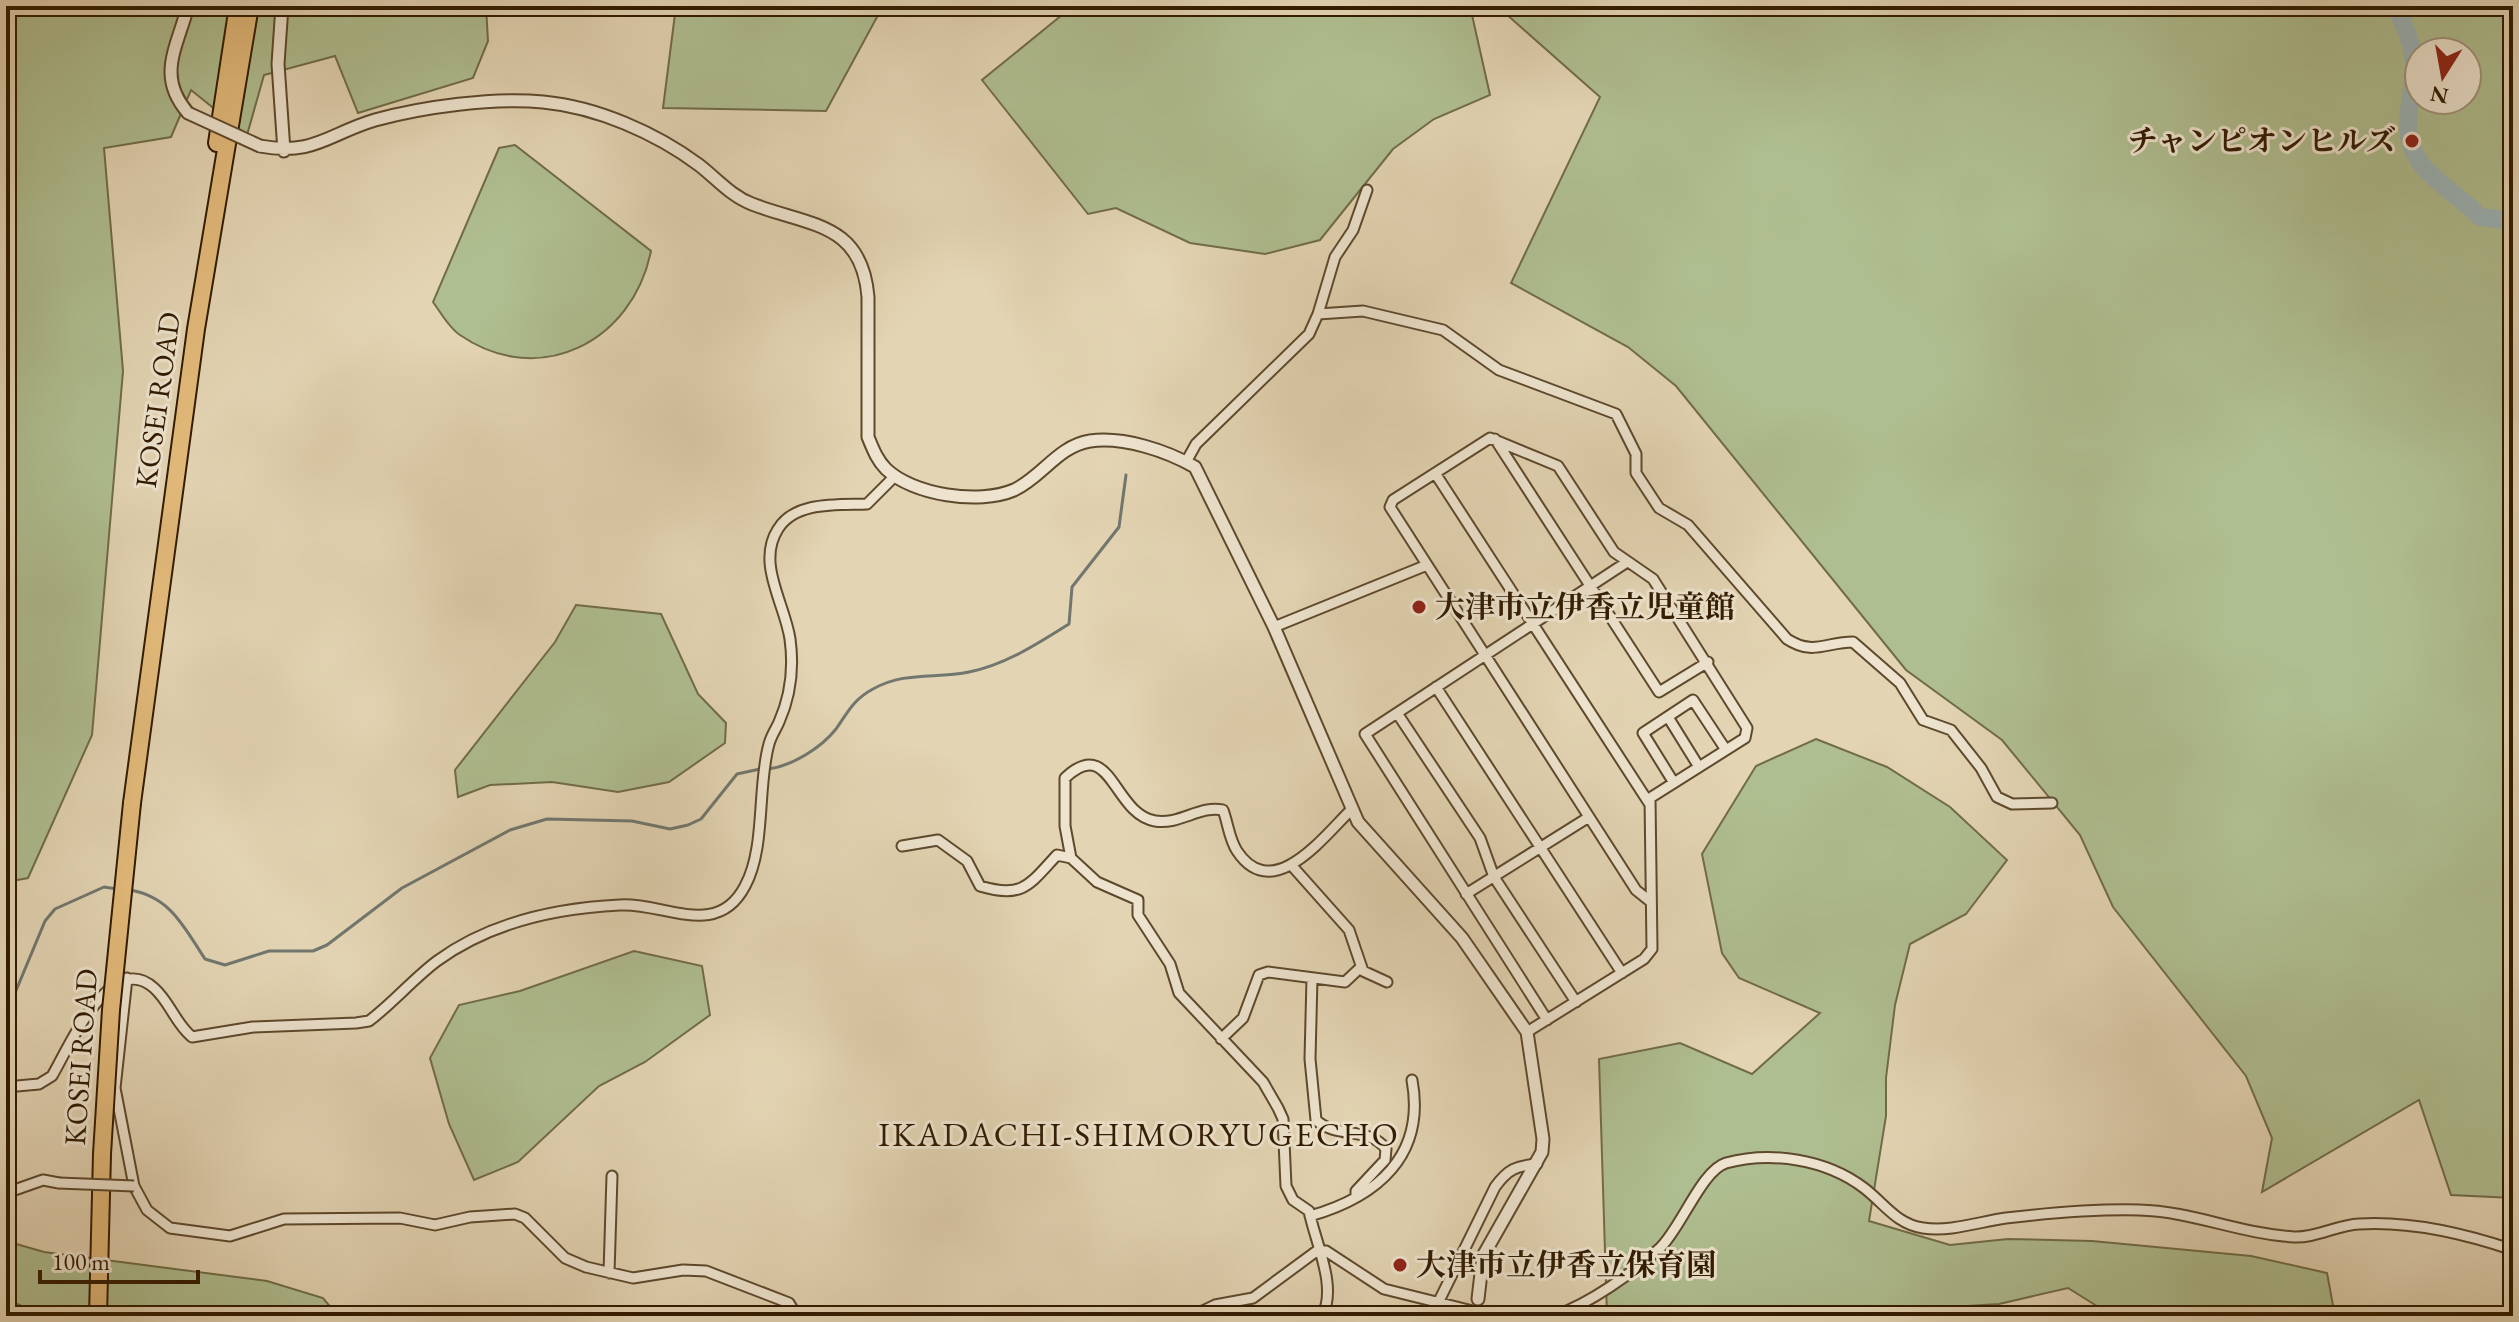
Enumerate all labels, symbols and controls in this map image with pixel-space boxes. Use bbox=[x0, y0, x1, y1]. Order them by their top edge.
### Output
north arrow bbox=[2403, 36, 2483, 116]
text: N bbox=[2428, 79, 2451, 111]
place label: チャンピオンヒルズ bbox=[2128, 121, 2396, 160]
marker: チャンピオンヒルズ bbox=[2403, 132, 2421, 150]
street label: KOSEI ROAD bbox=[126, 310, 189, 490]
place label: 大津市立伊香立児童館 bbox=[1435, 587, 1735, 626]
marker: 大津市立伊香立児童館 bbox=[1410, 598, 1428, 616]
street label: KOSEI ROAD bbox=[55, 967, 106, 1147]
district label: IKADACHI-SHIMORYUGECHO bbox=[878, 1112, 1400, 1156]
scale bar bbox=[40, 1234, 198, 1284]
place label: 大津市立伊香立保育園 bbox=[1416, 1245, 1716, 1284]
text: 100 m bbox=[52, 1246, 110, 1277]
marker: 大津市立伊香立保育園 bbox=[1391, 1256, 1409, 1274]

